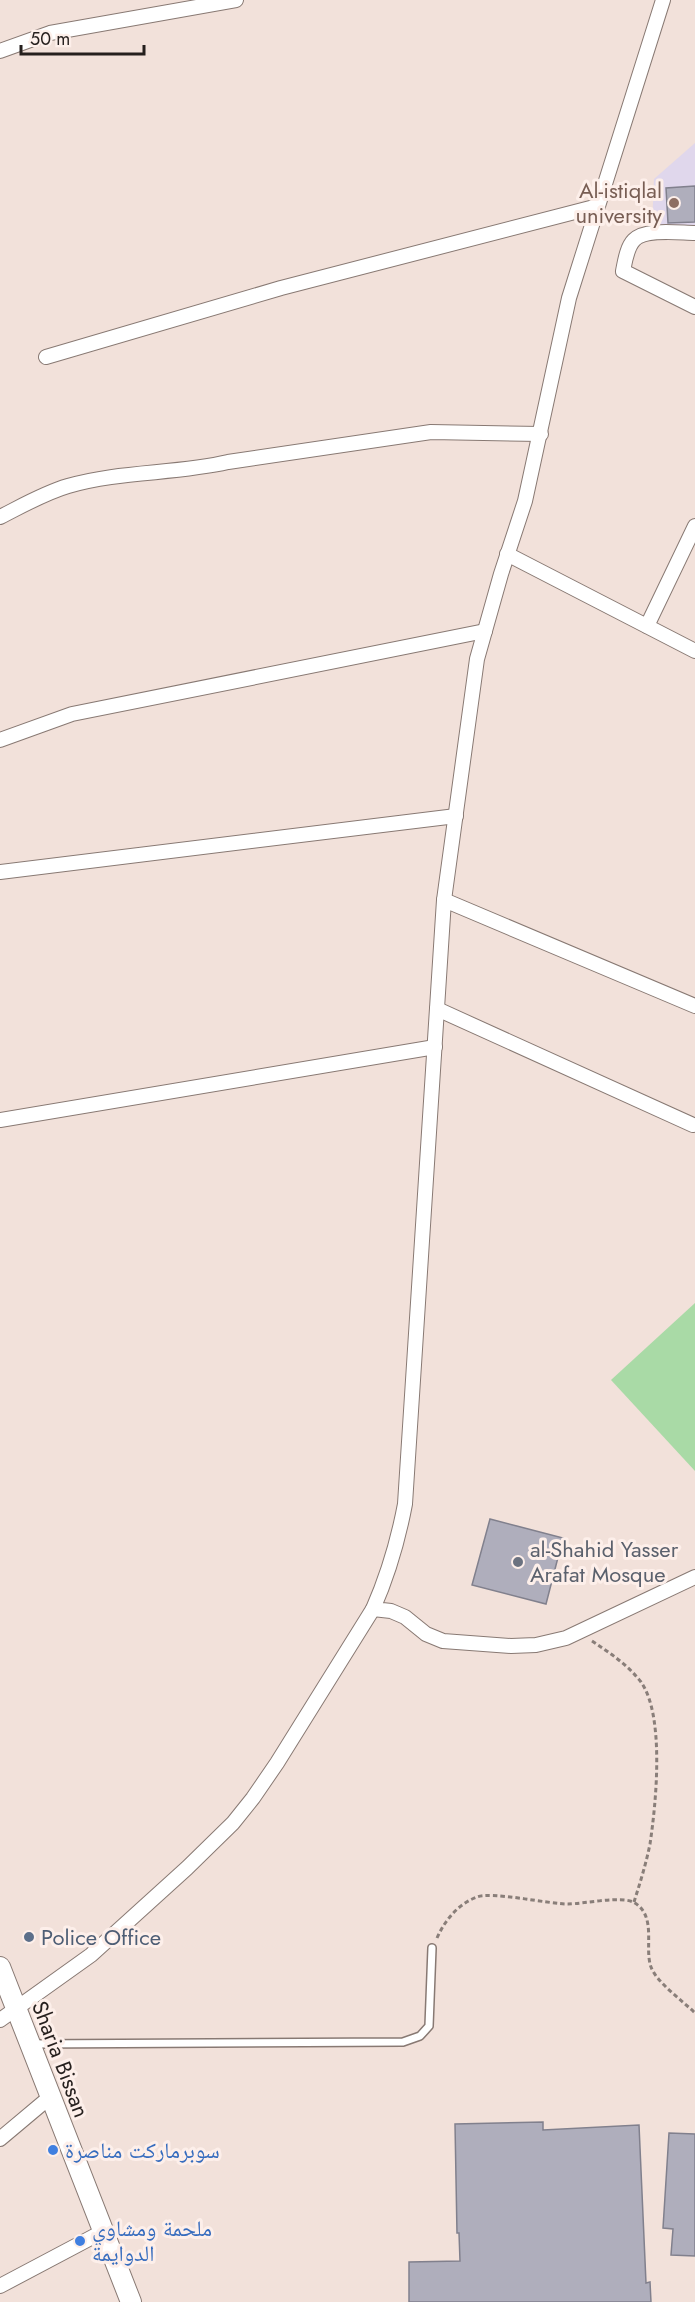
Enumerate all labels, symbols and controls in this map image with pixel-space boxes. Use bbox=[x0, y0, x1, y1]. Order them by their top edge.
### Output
scale bar bbox=[21, 18, 144, 56]
text: 50 m bbox=[30, 26, 70, 52]
place label: Al-istiqlal university bbox=[575, 174, 662, 231]
marker: Al-istiqlal university bbox=[667, 196, 681, 210]
place label: al-Shahid Yasser Arafat Mosque bbox=[530, 1533, 679, 1590]
marker: al-Shahid Yasser Arafat Mosque bbox=[511, 1555, 525, 1569]
place label: Police Office bbox=[41, 1921, 161, 1953]
marker: Police Office bbox=[22, 1930, 36, 1944]
street label: Sharia Bissan bbox=[24, 1996, 98, 2122]
place label: سوبرماركت مناصرة bbox=[65, 2134, 220, 2166]
marker: سوبرماركت مناصرة bbox=[46, 2143, 60, 2157]
place label: ملحمة ومشاوي الدوايمة bbox=[92, 2212, 212, 2269]
marker: ملحمة ومشاوي الدوايمة bbox=[73, 2234, 87, 2248]

